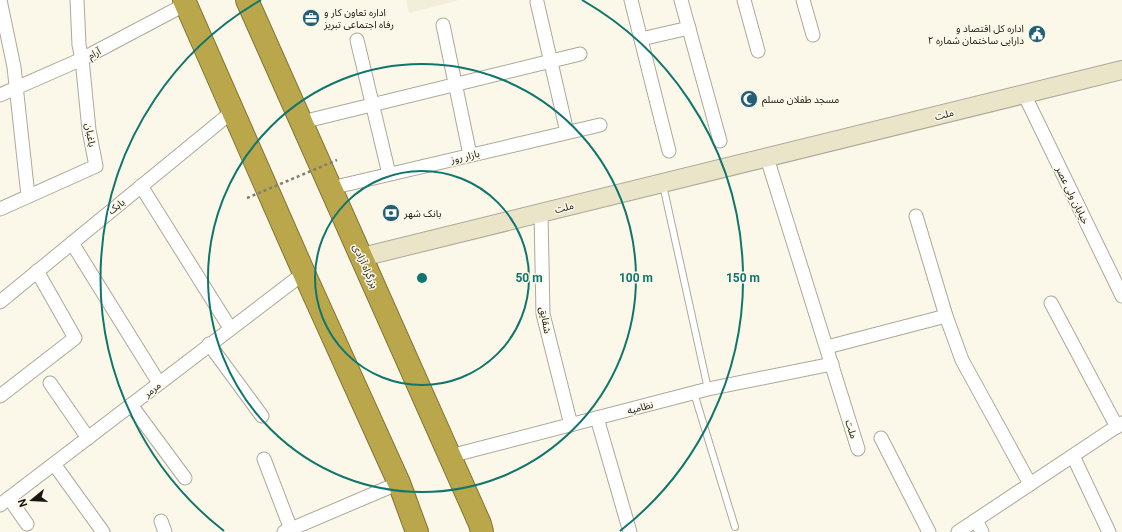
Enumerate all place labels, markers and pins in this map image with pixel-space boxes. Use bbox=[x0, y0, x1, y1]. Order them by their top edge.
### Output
place label: اداره تعاون کار و رفاه اجتماعی تبریز bbox=[323, 7, 394, 31]
office icon: اداره تعاون کار و رفاه اجتماعی تبریز bbox=[301, 8, 321, 28]
place label: اداره کل اقتصاد و دارایی ساختمان شماره ۲ bbox=[928, 23, 1024, 47]
public building icon: اداره کل اقتصاد و دارایی ساختمان شماره ۲ bbox=[1027, 24, 1047, 44]
mosque icon: مسجد طفلان مسلم bbox=[739, 89, 759, 109]
place label: مسجد طفلان مسلم bbox=[762, 94, 839, 107]
bank icon: بانک شهر bbox=[381, 203, 401, 223]
place label: بانک شهر bbox=[403, 208, 442, 220]
centre of rings bbox=[415, 271, 429, 285]

